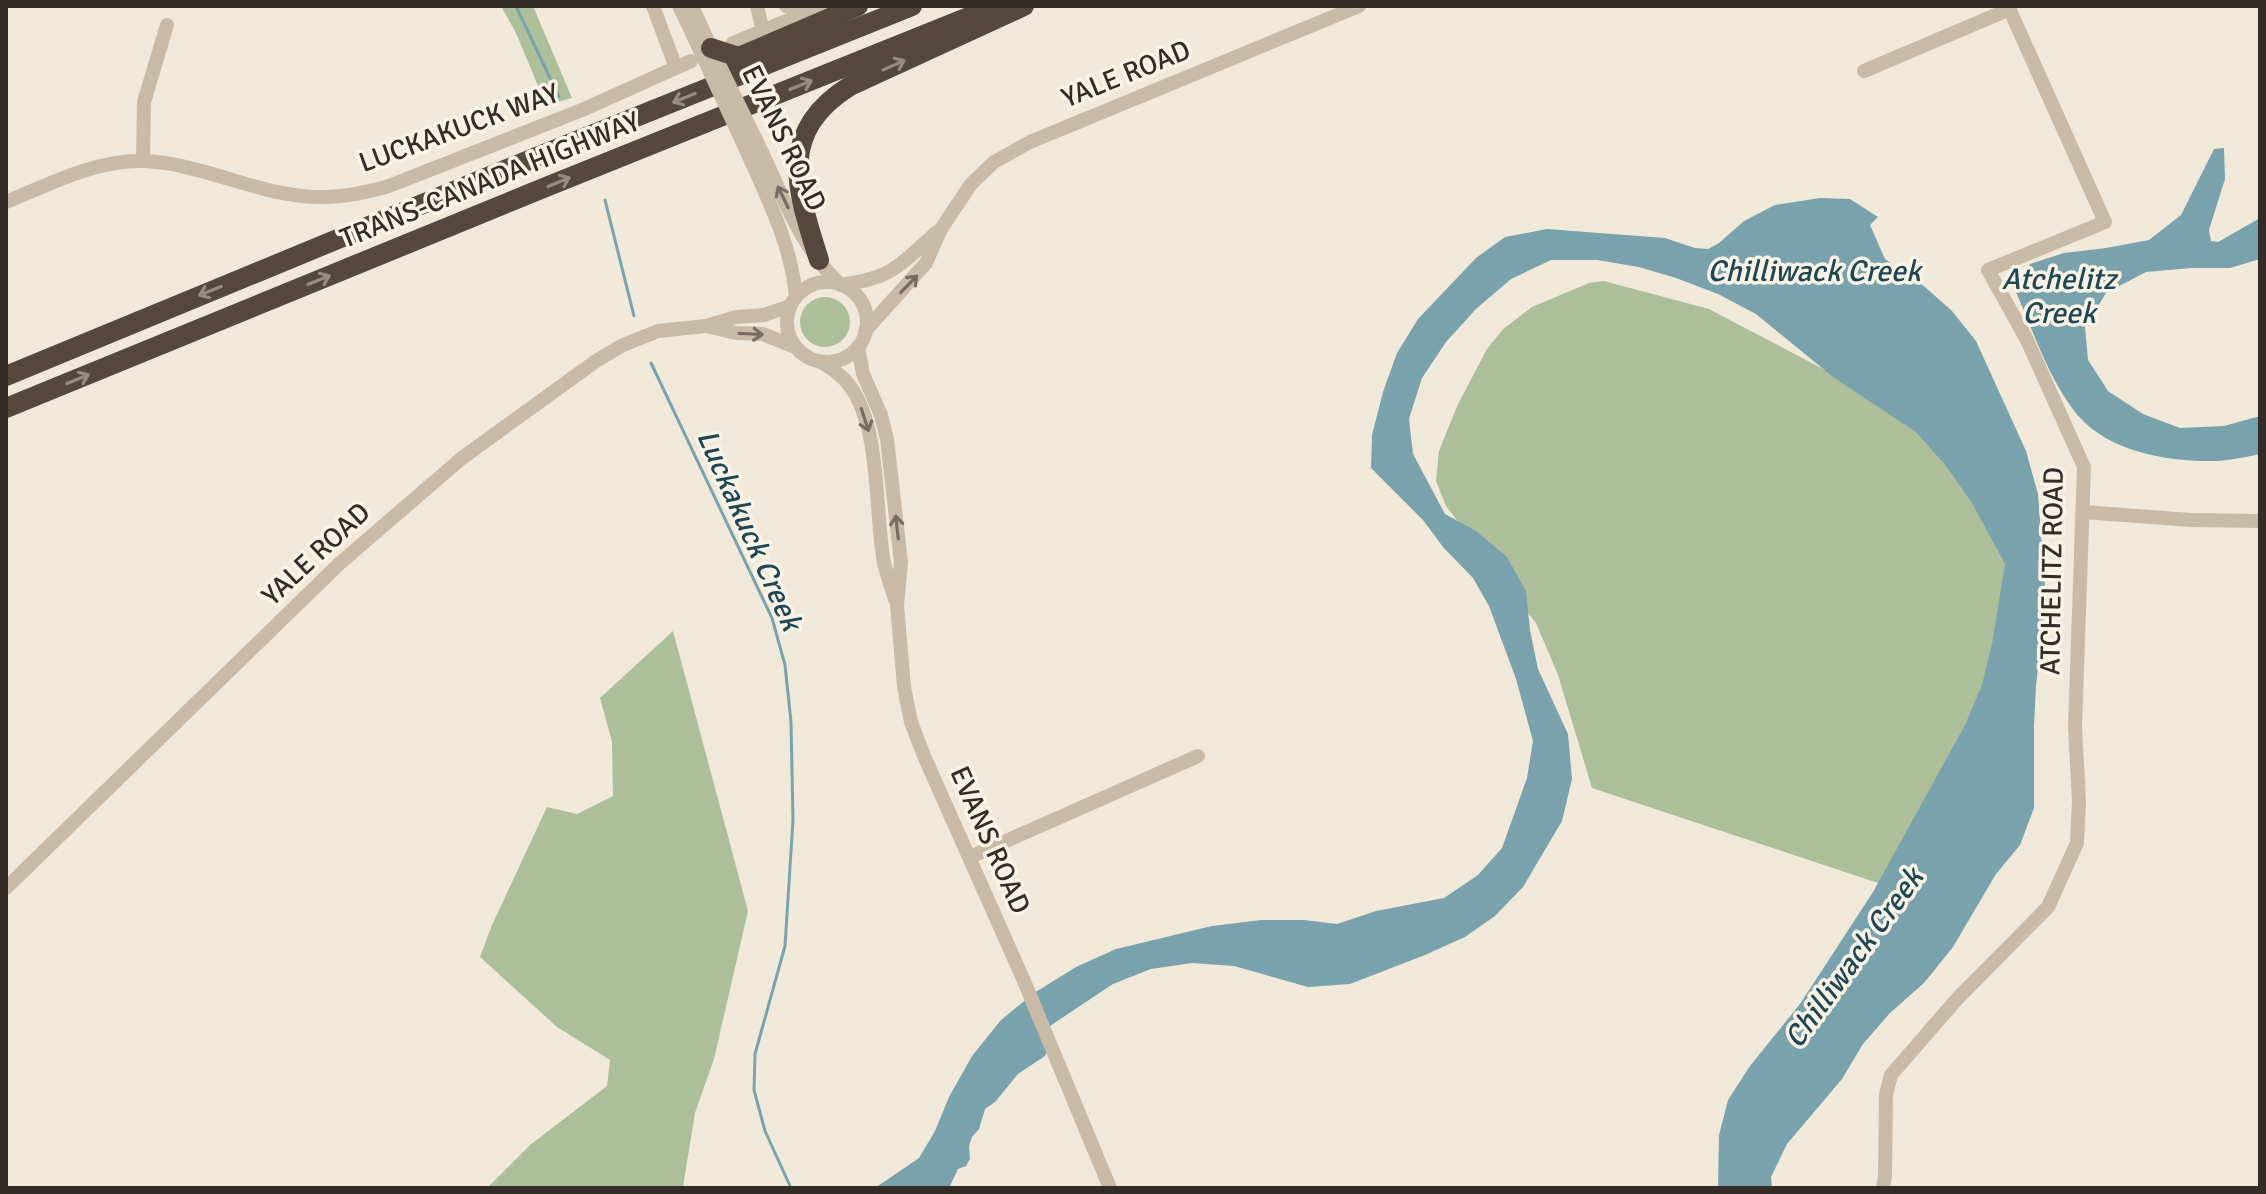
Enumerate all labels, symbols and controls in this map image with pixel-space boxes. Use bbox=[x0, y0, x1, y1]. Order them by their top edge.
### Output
street label: YALE ROAD bbox=[1057, 33, 1195, 115]
one-way arrow bbox=[882, 57, 906, 72]
street label: EVANS ROAD bbox=[734, 59, 834, 217]
street label: LUCKAKUCK WAY bbox=[354, 76, 564, 180]
one-way arrow bbox=[788, 76, 813, 91]
one-way arrow bbox=[672, 92, 697, 106]
street label: TRANS-CANADA HIGHWAY bbox=[335, 104, 645, 256]
one-way arrow bbox=[546, 173, 571, 188]
one-way arrow bbox=[775, 185, 791, 209]
water label: Chilliwack Creek bbox=[1707, 253, 1924, 290]
water label: Atchelitz Creek bbox=[2002, 261, 2119, 332]
one-way arrow bbox=[306, 272, 331, 286]
one-way arrow bbox=[899, 274, 918, 294]
one-way arrow bbox=[198, 285, 223, 300]
one-way arrow bbox=[738, 326, 764, 341]
one-way arrow bbox=[65, 370, 90, 385]
one-way arrow bbox=[859, 407, 873, 432]
water label: Luckakuck Creek bbox=[688, 424, 811, 639]
street label: ATCHELITZ ROAD bbox=[2033, 467, 2071, 675]
street label: YALE ROAD bbox=[255, 495, 377, 613]
one-way arrow bbox=[890, 514, 905, 541]
street label: EVANS ROAD bbox=[942, 761, 1038, 919]
water label: Chilliwack Creek bbox=[1776, 858, 1933, 1055]

